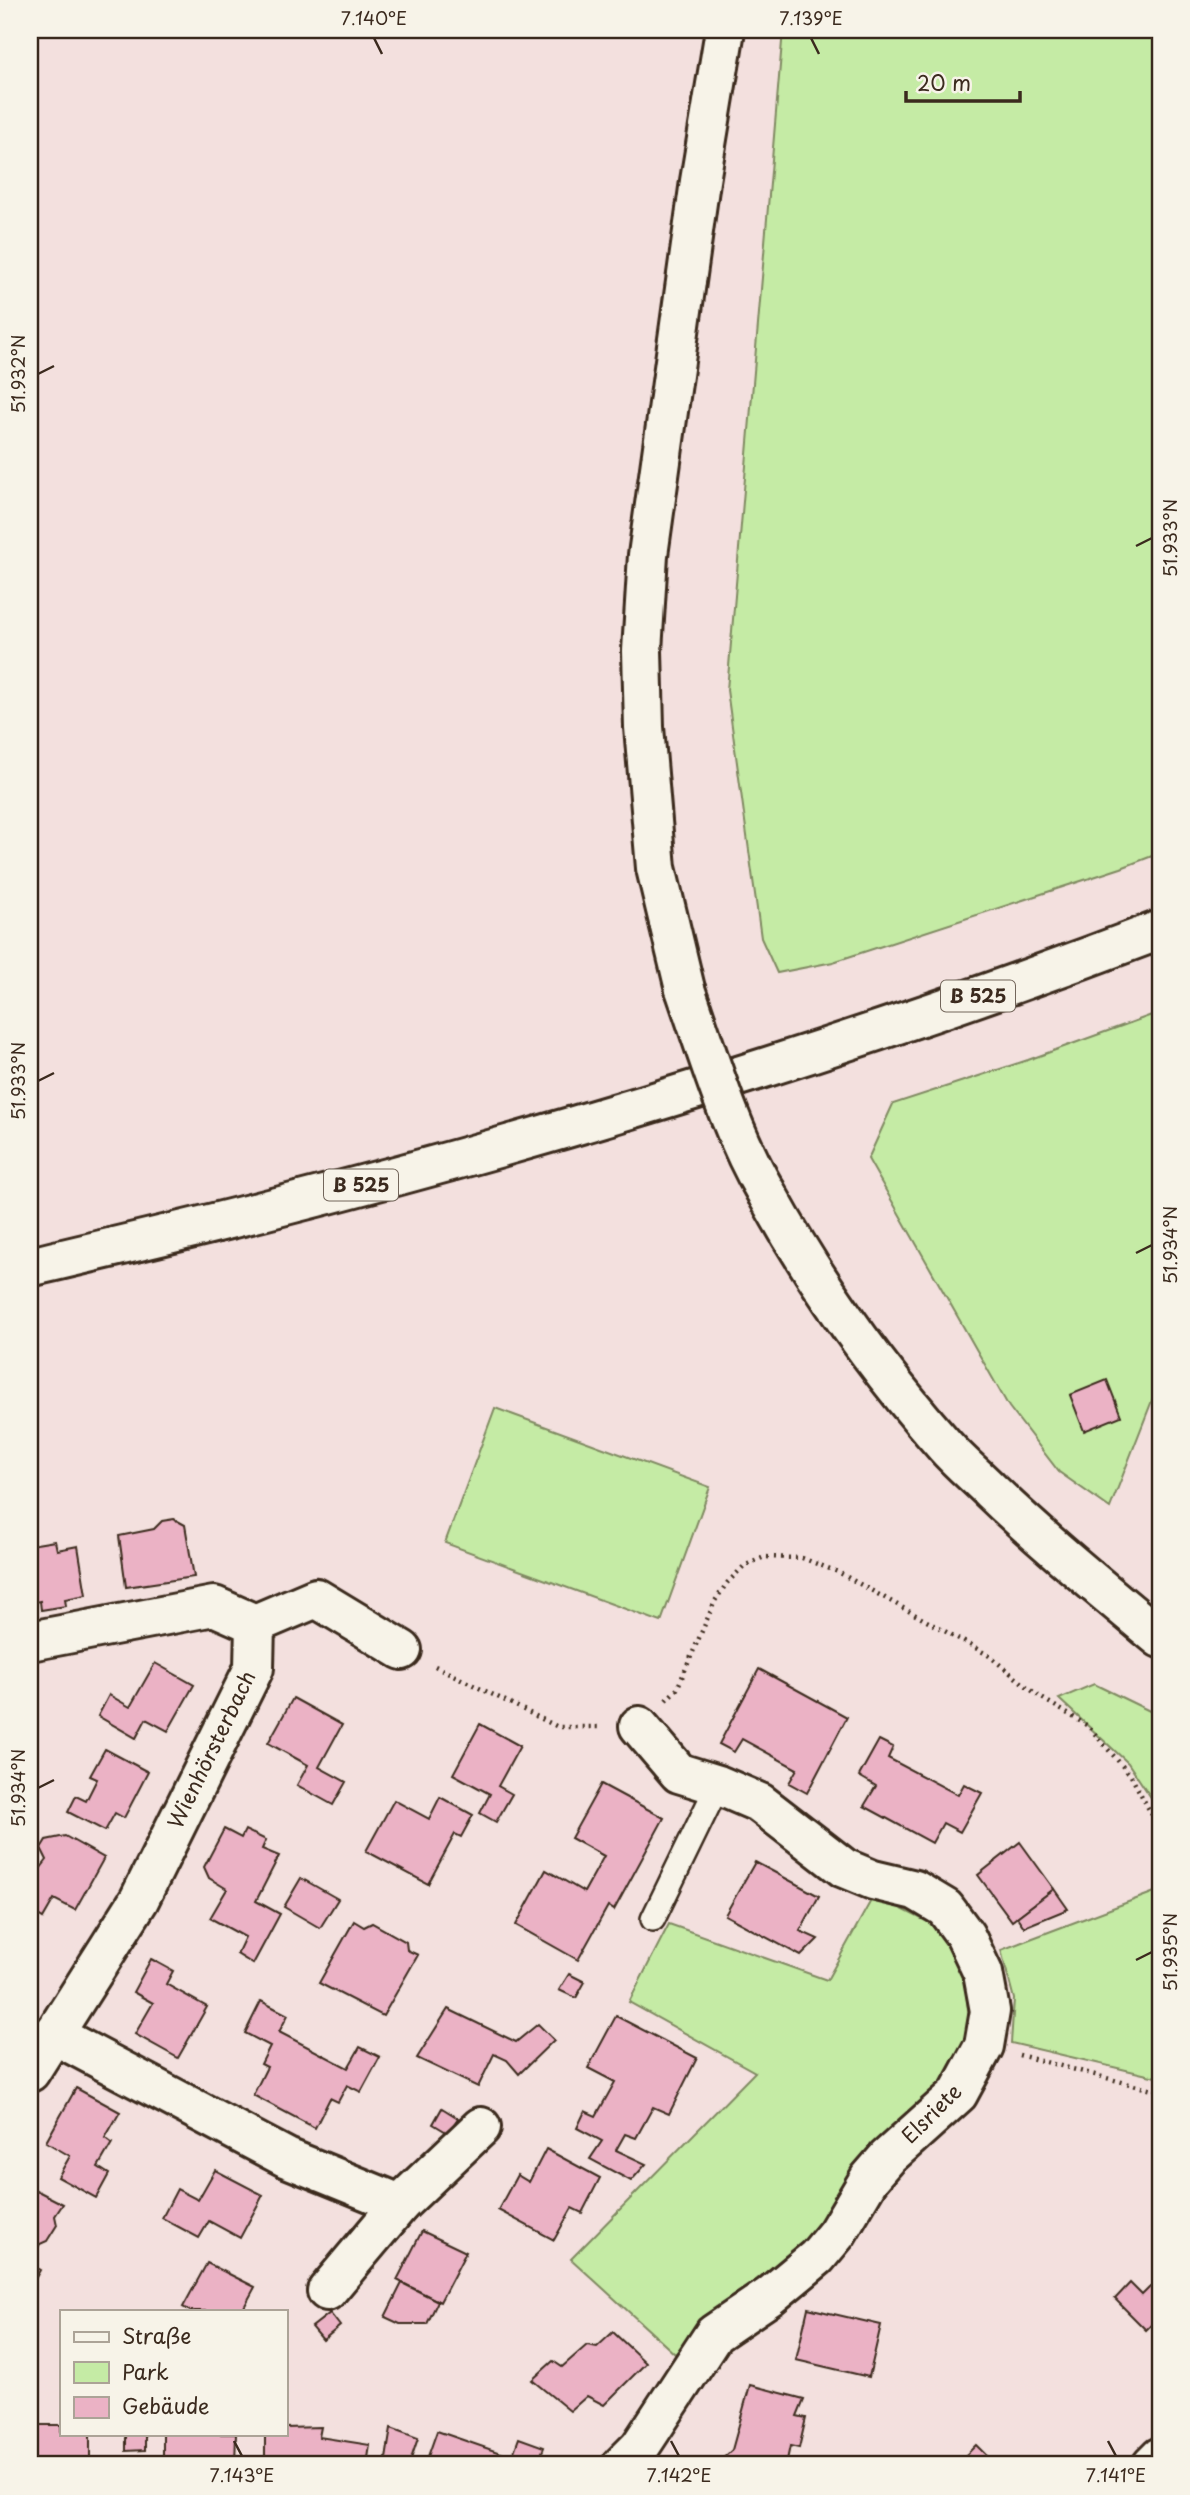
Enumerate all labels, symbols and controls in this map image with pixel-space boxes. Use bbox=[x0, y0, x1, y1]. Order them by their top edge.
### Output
text: 7.140°E bbox=[341, 4, 407, 31]
text: 7.139°E bbox=[779, 4, 843, 31]
scale bar bbox=[906, 60, 1020, 104]
text: 20 m bbox=[917, 66, 971, 98]
text: 51.932°N bbox=[4, 334, 31, 414]
text: 51.933°N bbox=[1156, 499, 1183, 577]
road number: B 525 bbox=[941, 980, 1015, 1012]
text: 51.933°N bbox=[4, 1042, 31, 1120]
road number: B 525 bbox=[324, 1170, 398, 1200]
text: 51.934°N bbox=[1156, 1206, 1183, 1284]
street label: Wienhörsterbach bbox=[158, 1665, 262, 1834]
text: 51.934°N bbox=[4, 1749, 31, 1827]
text: 51.935°N bbox=[1156, 1913, 1183, 1991]
street label: Elsriete bbox=[893, 2075, 968, 2150]
legend bbox=[60, 2310, 287, 2436]
text: Straße bbox=[122, 2319, 191, 2351]
text: Park bbox=[122, 2355, 169, 2387]
text: Gebäude bbox=[122, 2389, 209, 2421]
text: 7.143°E bbox=[210, 2461, 274, 2488]
text: 7.142°E bbox=[647, 2461, 711, 2488]
text: 7.141°E bbox=[1086, 2461, 1146, 2488]

